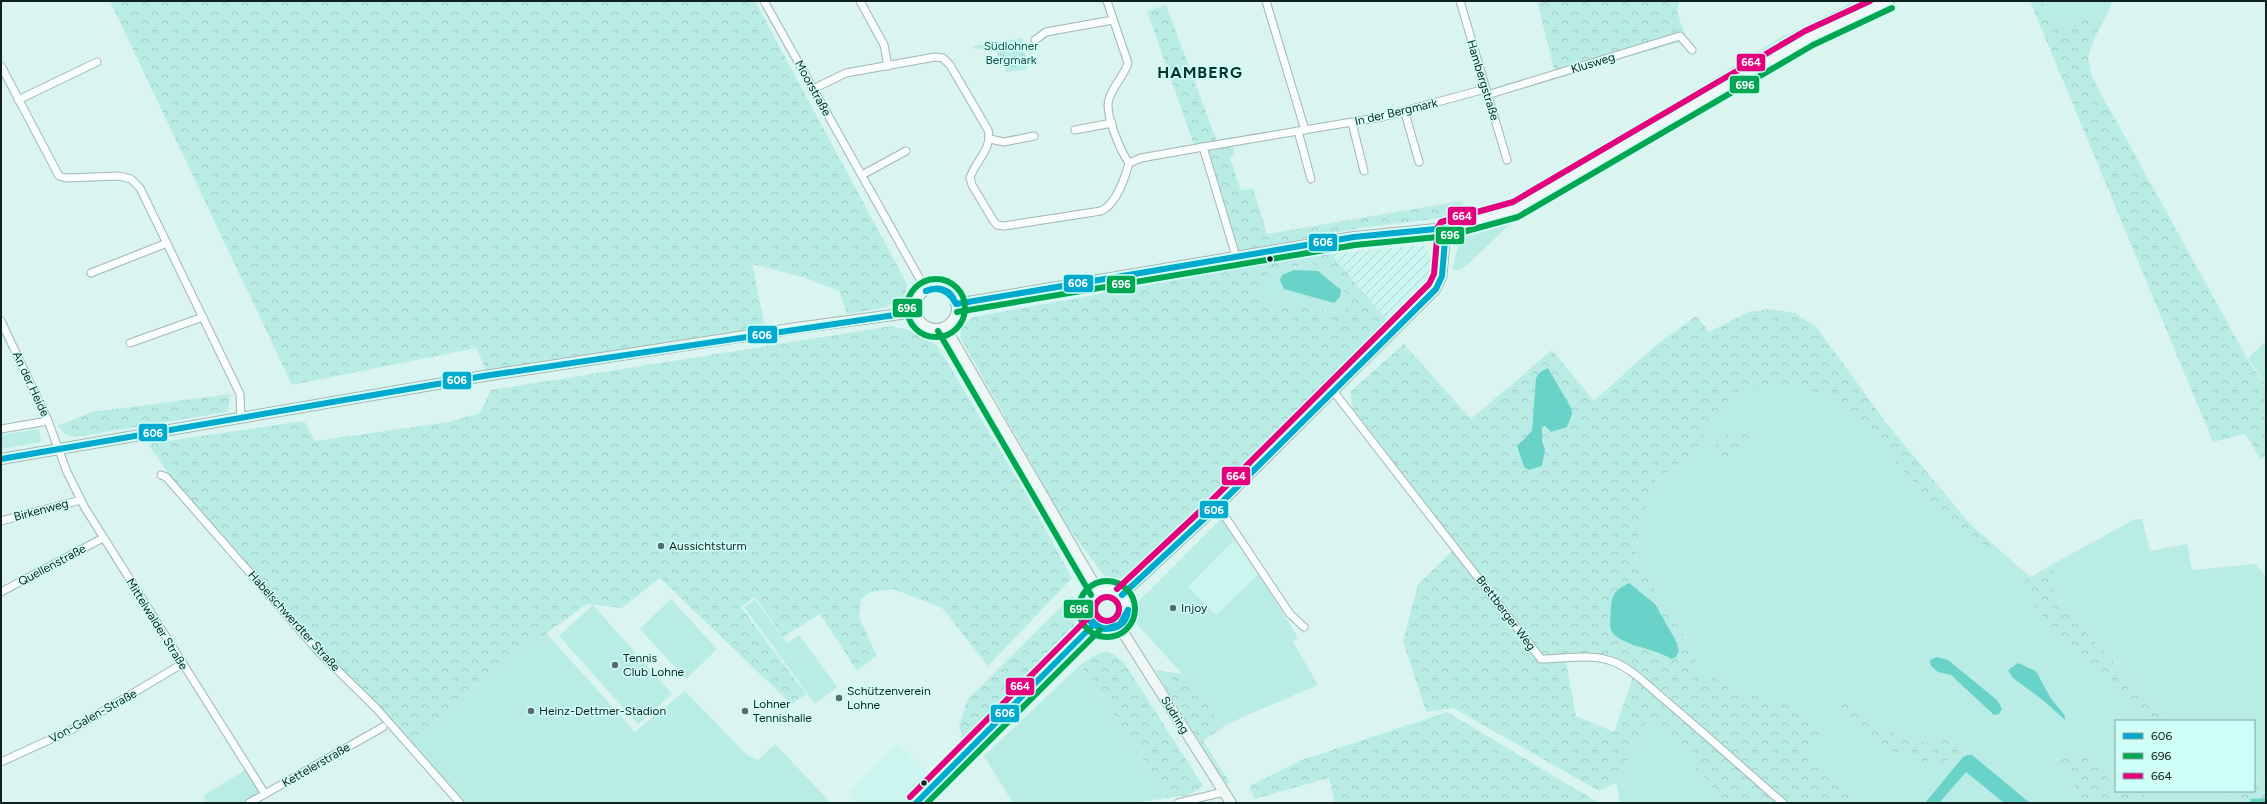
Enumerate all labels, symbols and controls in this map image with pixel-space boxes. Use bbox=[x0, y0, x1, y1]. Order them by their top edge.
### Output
street label: Hambergstraße bbox=[1464, 38, 1502, 122]
park label: Südlohner Bergmark bbox=[984, 39, 1038, 67]
street label: Klusweg bbox=[1569, 50, 1617, 76]
line badge: 664 bbox=[1736, 53, 1766, 72]
text: 664 bbox=[1741, 56, 1761, 69]
street label: Moorstraße bbox=[792, 58, 834, 119]
district label: HAMBERG bbox=[1157, 63, 1243, 82]
line badge: 696 bbox=[1729, 75, 1760, 94]
text: 696 bbox=[1735, 79, 1755, 92]
street label: In der Bergmark bbox=[1353, 96, 1439, 128]
line badge: 664 bbox=[1447, 206, 1477, 226]
text: 664 bbox=[1452, 210, 1472, 223]
line badge: 696 bbox=[1435, 226, 1465, 245]
text: 696 bbox=[1440, 229, 1460, 242]
line badge: 606 bbox=[1308, 233, 1338, 252]
text: 606 bbox=[1313, 236, 1334, 249]
unlabelled marker bbox=[1265, 254, 1275, 264]
line badge: 606 bbox=[1063, 274, 1094, 293]
line badge: 696 bbox=[1106, 275, 1136, 294]
text: 606 bbox=[1068, 277, 1089, 290]
text: 696 bbox=[1111, 278, 1131, 291]
line badge: 696 bbox=[892, 298, 923, 318]
text: 696 bbox=[897, 302, 917, 315]
line badge: 606 bbox=[747, 325, 778, 344]
text: 606 bbox=[752, 329, 773, 342]
street label: An der Heide bbox=[10, 349, 52, 419]
line badge: 606 bbox=[442, 371, 472, 390]
text: 606 bbox=[447, 374, 468, 387]
line badge: 606 bbox=[138, 423, 168, 442]
text: 606 bbox=[143, 427, 164, 440]
line badge: 664 bbox=[1221, 466, 1251, 486]
text: 664 bbox=[1226, 470, 1246, 483]
street label: Birkenweg bbox=[12, 496, 70, 524]
line badge: 606 bbox=[1199, 500, 1229, 519]
text: 606 bbox=[1204, 504, 1225, 517]
place label: Aussichtsturm bbox=[669, 539, 747, 553]
street label: Quellenstraße bbox=[16, 541, 89, 589]
marker: Aussichtsturm bbox=[656, 541, 666, 551]
street label: Habelschwerdter Straße bbox=[245, 568, 343, 674]
street label: Brettberger Weg bbox=[1473, 573, 1539, 653]
street label: Mittelwalder Straße bbox=[123, 576, 191, 673]
line badge: 696 bbox=[1063, 599, 1094, 619]
place label: Injoy bbox=[1181, 601, 1208, 615]
text: 696 bbox=[1069, 603, 1089, 616]
marker: Injoy bbox=[1168, 603, 1178, 613]
place label: Tennis Club Lohne bbox=[623, 651, 685, 679]
marker: Tennis Club Lohne bbox=[610, 660, 620, 670]
line badge: 664 bbox=[1005, 677, 1035, 696]
text: 664 bbox=[1010, 680, 1030, 693]
place label: Schützenverein Lohne bbox=[847, 684, 931, 712]
street label: Von-Galen-Straße bbox=[47, 686, 140, 746]
marker: Schützenverein Lohne bbox=[834, 693, 844, 703]
street label: Südring bbox=[1158, 694, 1192, 736]
place label: Lohner Tennishalle bbox=[753, 697, 812, 725]
place label: Heinz-Dettmer-Stadion bbox=[539, 704, 666, 718]
line badge: 606 bbox=[990, 704, 1020, 723]
marker: Heinz-Dettmer-Stadion bbox=[526, 706, 536, 716]
marker: Lohner Tennishalle bbox=[740, 706, 750, 716]
text: 606 bbox=[995, 707, 1016, 720]
legend bbox=[2115, 720, 2255, 792]
text: 606 bbox=[2151, 729, 2172, 743]
street label: Kettelerstraße bbox=[279, 740, 353, 790]
text: 696 bbox=[2151, 749, 2172, 763]
text: 664 bbox=[2151, 769, 2173, 783]
unlabelled marker bbox=[919, 778, 929, 788]

